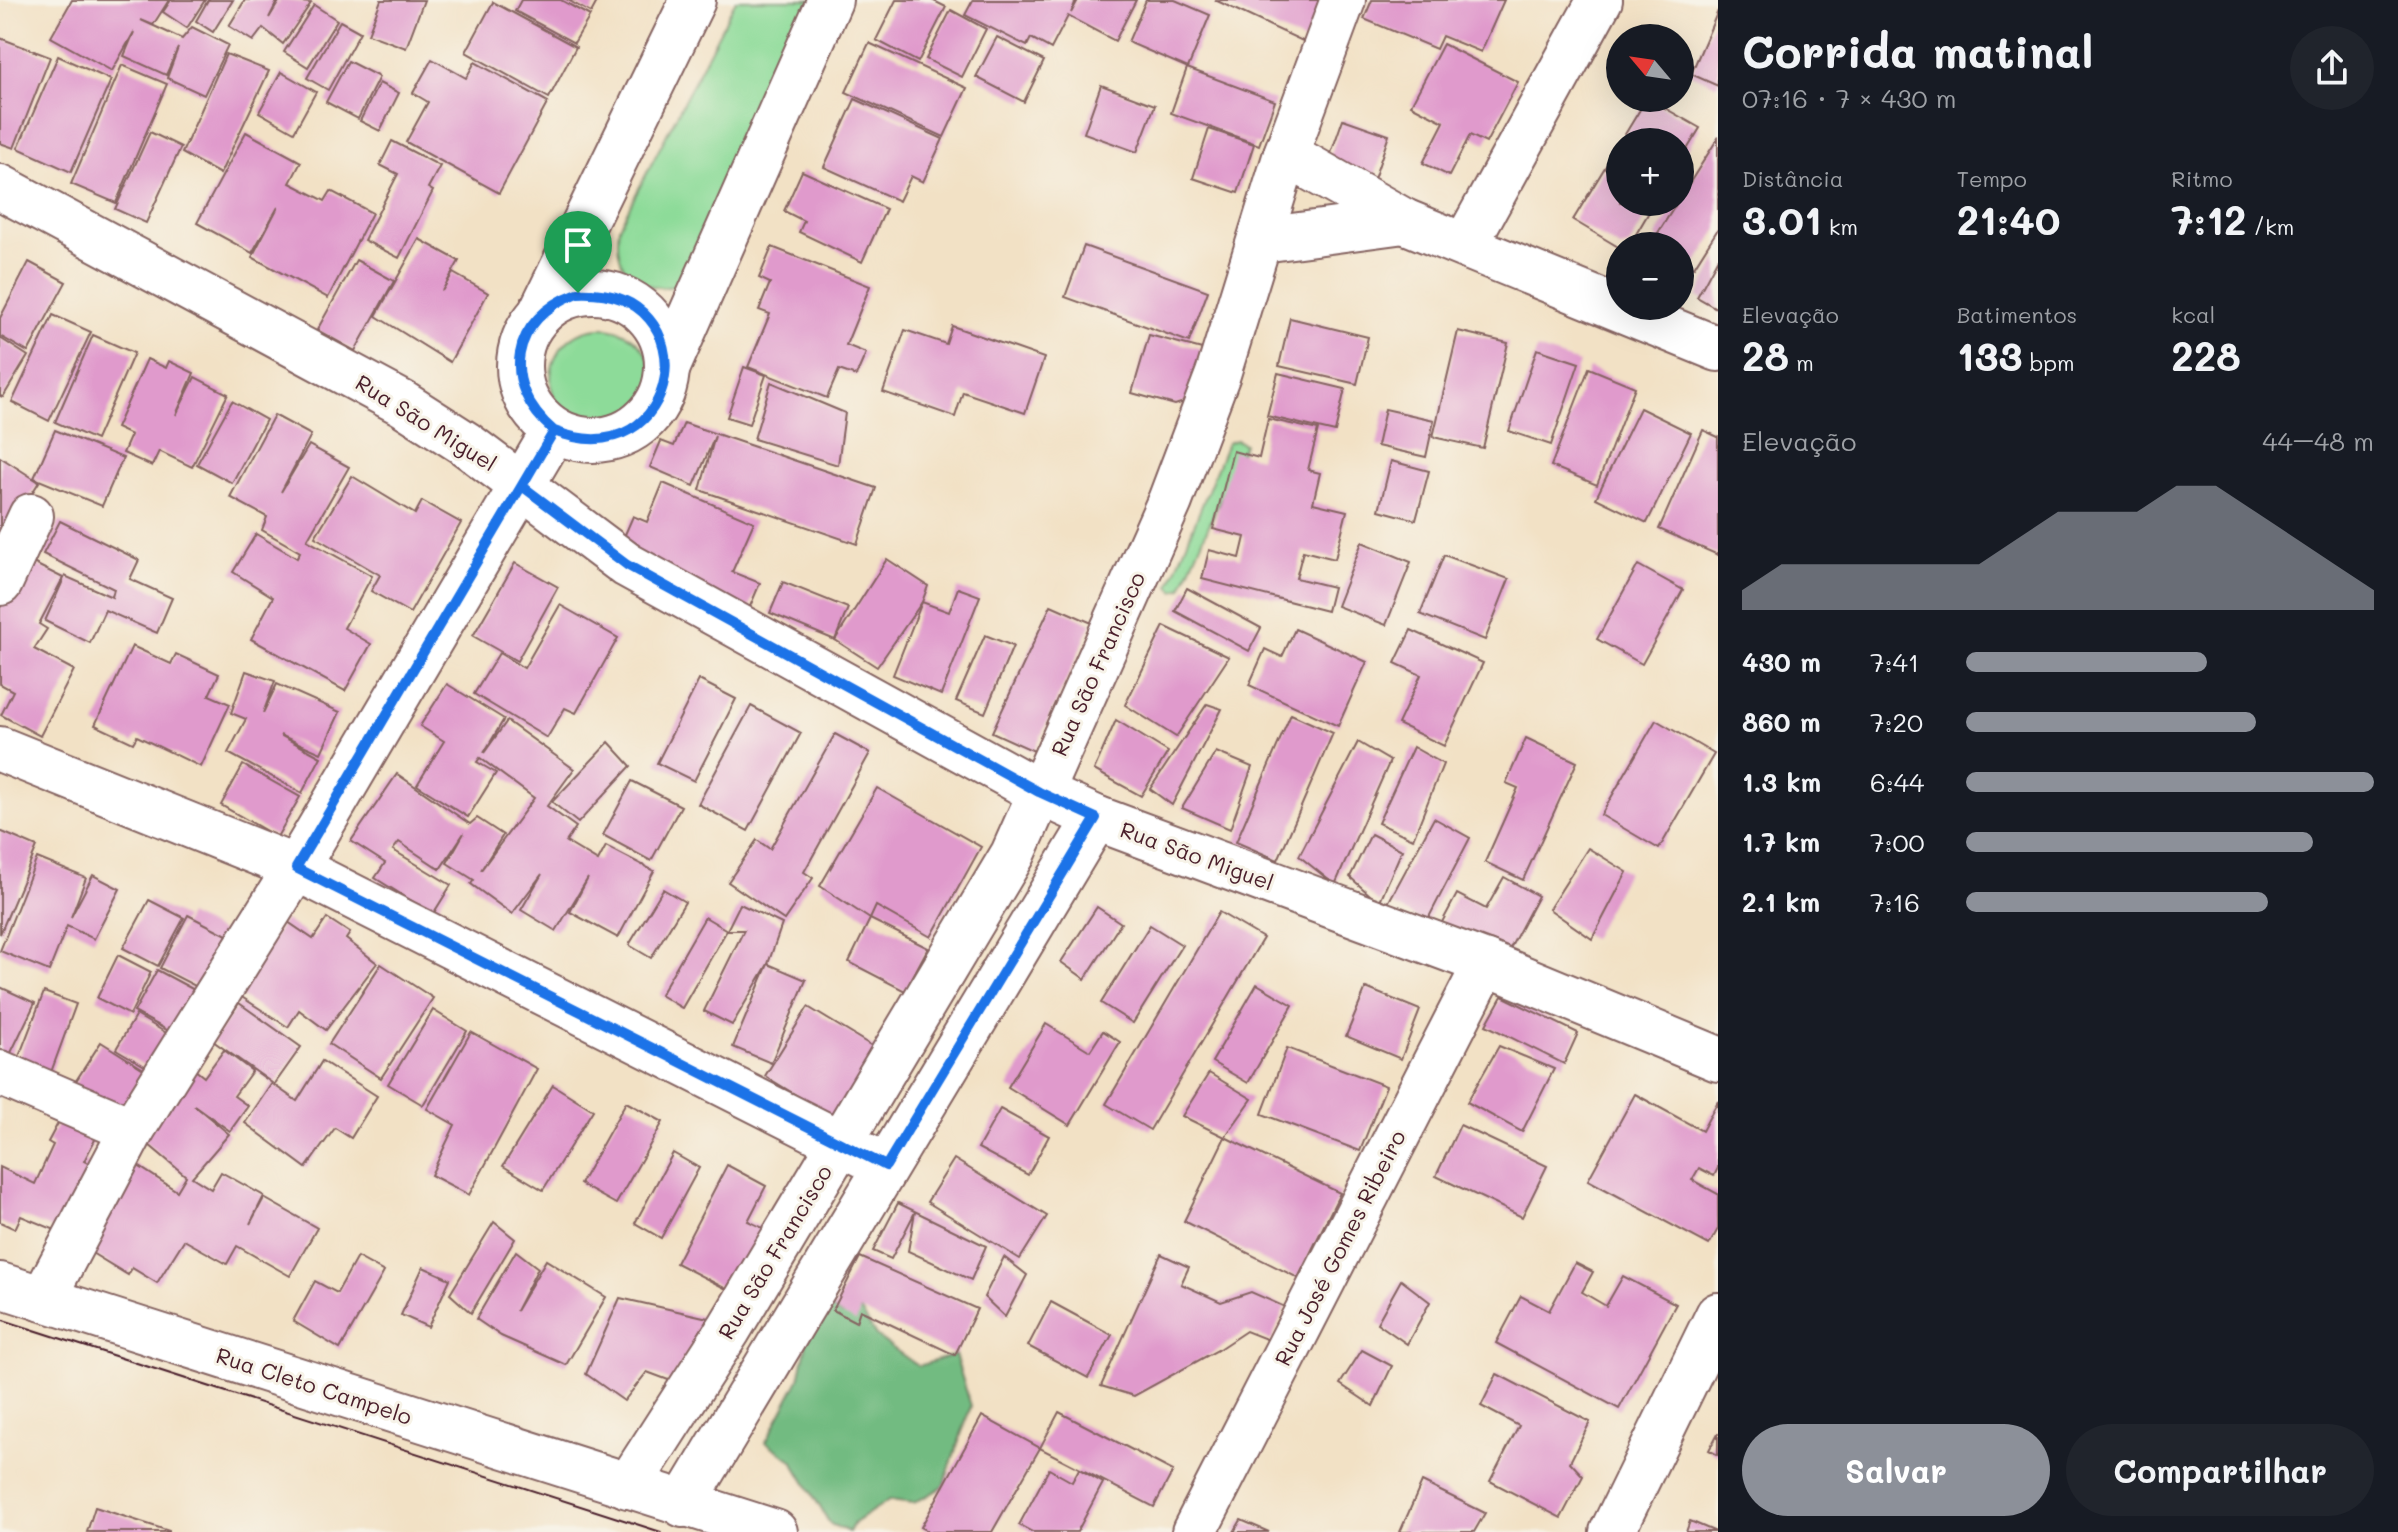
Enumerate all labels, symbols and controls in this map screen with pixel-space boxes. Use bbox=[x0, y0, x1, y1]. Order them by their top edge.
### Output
text: Corrida matinal bbox=[1742, 22, 2093, 79]
north arrow bbox=[1606, 24, 1694, 112]
map controls bbox=[1606, 24, 1694, 320]
button: share bbox=[2290, 26, 2374, 110]
text: 07:16 · 7 × 430 m bbox=[1742, 81, 1957, 115]
button: + bbox=[1606, 128, 1694, 216]
text: Distância bbox=[1742, 164, 1844, 193]
text: Tempo bbox=[1957, 164, 2027, 193]
text: Ritmo bbox=[2171, 164, 2232, 193]
text: 3.01 bbox=[1742, 193, 1822, 245]
text: 21:40 bbox=[1957, 193, 2061, 245]
text: 7:12 bbox=[2171, 193, 2246, 245]
pin bbox=[544, 211, 612, 293]
text: km bbox=[1822, 212, 1858, 241]
text: /km bbox=[2246, 212, 2294, 241]
icon: arrive bbox=[556, 223, 600, 267]
button: − bbox=[1606, 232, 1694, 320]
text: Elevação bbox=[1742, 300, 1839, 329]
text: Batimentos bbox=[1957, 300, 2077, 329]
text: kcal bbox=[2171, 300, 2215, 329]
text: 28 bbox=[1742, 329, 1789, 381]
text: 133 bbox=[1957, 329, 2022, 381]
text: 228 bbox=[2171, 329, 2241, 381]
text: m bbox=[1789, 348, 1814, 377]
text: bpm bbox=[2022, 348, 2075, 377]
street label: Rua São Miguel bbox=[350, 368, 502, 478]
text: Elevação bbox=[1742, 424, 1856, 458]
text: 44–48 m bbox=[2262, 424, 2374, 458]
street label: Rua São Francisco bbox=[1044, 567, 1151, 760]
text: 430 m bbox=[1742, 645, 1821, 679]
text: 7:41 bbox=[1870, 645, 1919, 679]
text: 860 m bbox=[1742, 705, 1821, 739]
text: 7:20 bbox=[1870, 705, 1923, 739]
text: 1.3 km bbox=[1742, 765, 1821, 799]
text: 6:44 bbox=[1870, 765, 1924, 799]
street label: Rua São Miguel bbox=[1116, 814, 1278, 897]
text: 1.7 km bbox=[1742, 825, 1820, 859]
text: 7:00 bbox=[1870, 825, 1925, 859]
text: 2.1 km bbox=[1742, 885, 1820, 919]
text: 7:16 bbox=[1870, 885, 1920, 919]
street label: Rua José Gomes Ribeiro bbox=[1267, 1125, 1412, 1371]
street label: Rua São Francisco bbox=[711, 1159, 838, 1344]
street label: Rua Cleto Campelo bbox=[213, 1340, 416, 1431]
button: Salvar bbox=[1742, 1424, 2050, 1516]
button: Compartilhar bbox=[2066, 1424, 2374, 1516]

